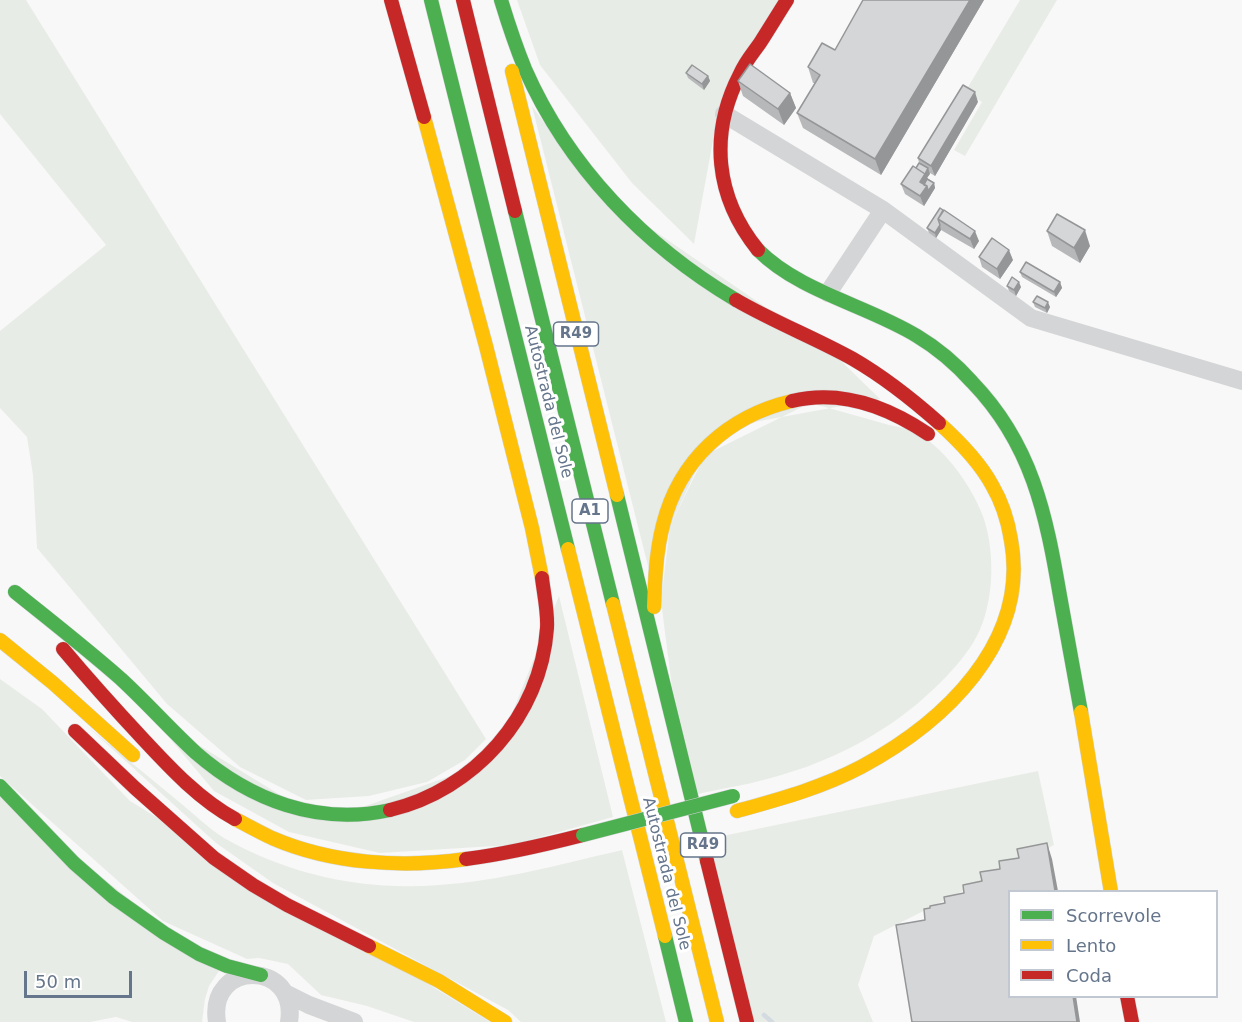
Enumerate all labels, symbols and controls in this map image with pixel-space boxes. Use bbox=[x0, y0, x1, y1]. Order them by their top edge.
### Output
road number: R49 bbox=[554, 322, 598, 346]
street label: Autostrada del Sole bbox=[520, 324, 576, 480]
road number: A1 bbox=[572, 499, 608, 523]
street label: Autostrada del Sole bbox=[638, 796, 694, 952]
road number: R49 bbox=[680, 833, 726, 857]
legend bbox=[1008, 890, 1218, 998]
text: Scorrevole bbox=[1066, 905, 1161, 926]
text: Lento bbox=[1066, 935, 1116, 956]
scale bar bbox=[27, 959, 135, 997]
text: Coda bbox=[1066, 965, 1112, 986]
text: 50 m bbox=[35, 971, 81, 992]

